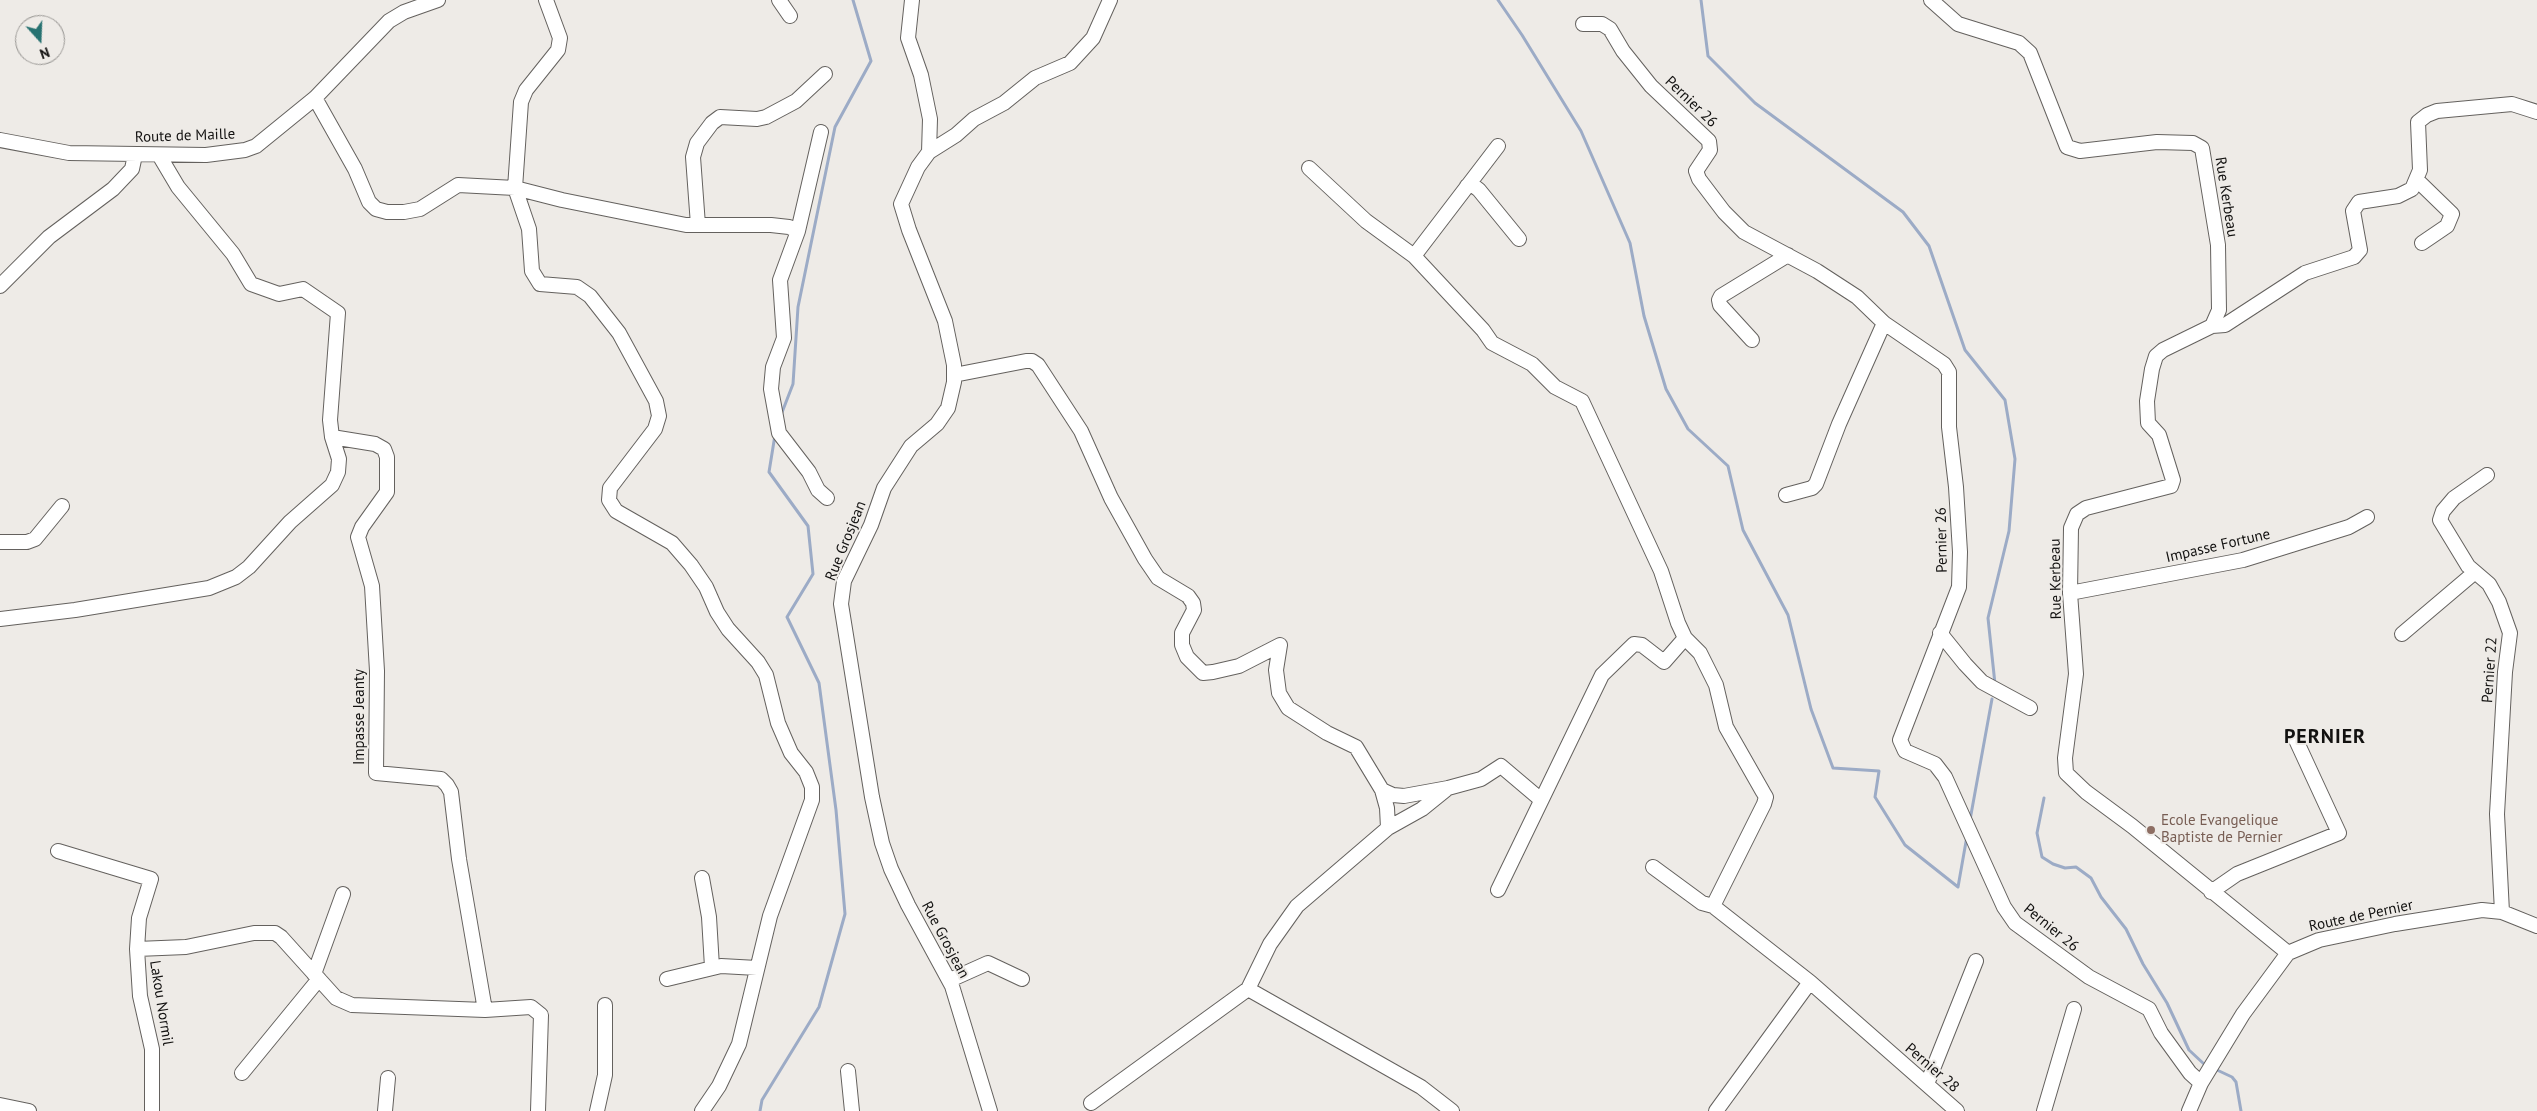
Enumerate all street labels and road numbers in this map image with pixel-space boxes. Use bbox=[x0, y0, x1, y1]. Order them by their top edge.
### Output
street label: Pernier 26 bbox=[1661, 73, 1721, 131]
street label: Route de Maille bbox=[135, 125, 235, 147]
street label: Rue Kerbeau bbox=[2211, 156, 2241, 238]
street label: Rue Grosjean bbox=[822, 499, 870, 583]
street label: Pernier 26 bbox=[1932, 507, 1952, 573]
street label: Impasse Fortune bbox=[2164, 525, 2272, 567]
street label: Rue Kerbeau bbox=[2046, 538, 2066, 620]
street label: Pernier 22 bbox=[2479, 637, 2501, 703]
street label: Impasse Jeanty bbox=[351, 669, 369, 765]
street label: Route de Pernier bbox=[2307, 896, 2415, 936]
street label: Rue Grosjean bbox=[917, 899, 973, 981]
street label: Pernier 26 bbox=[2020, 900, 2082, 956]
street label: Lakou Normil bbox=[145, 959, 177, 1047]
street label: Pernier 28 bbox=[1901, 1040, 1963, 1096]

